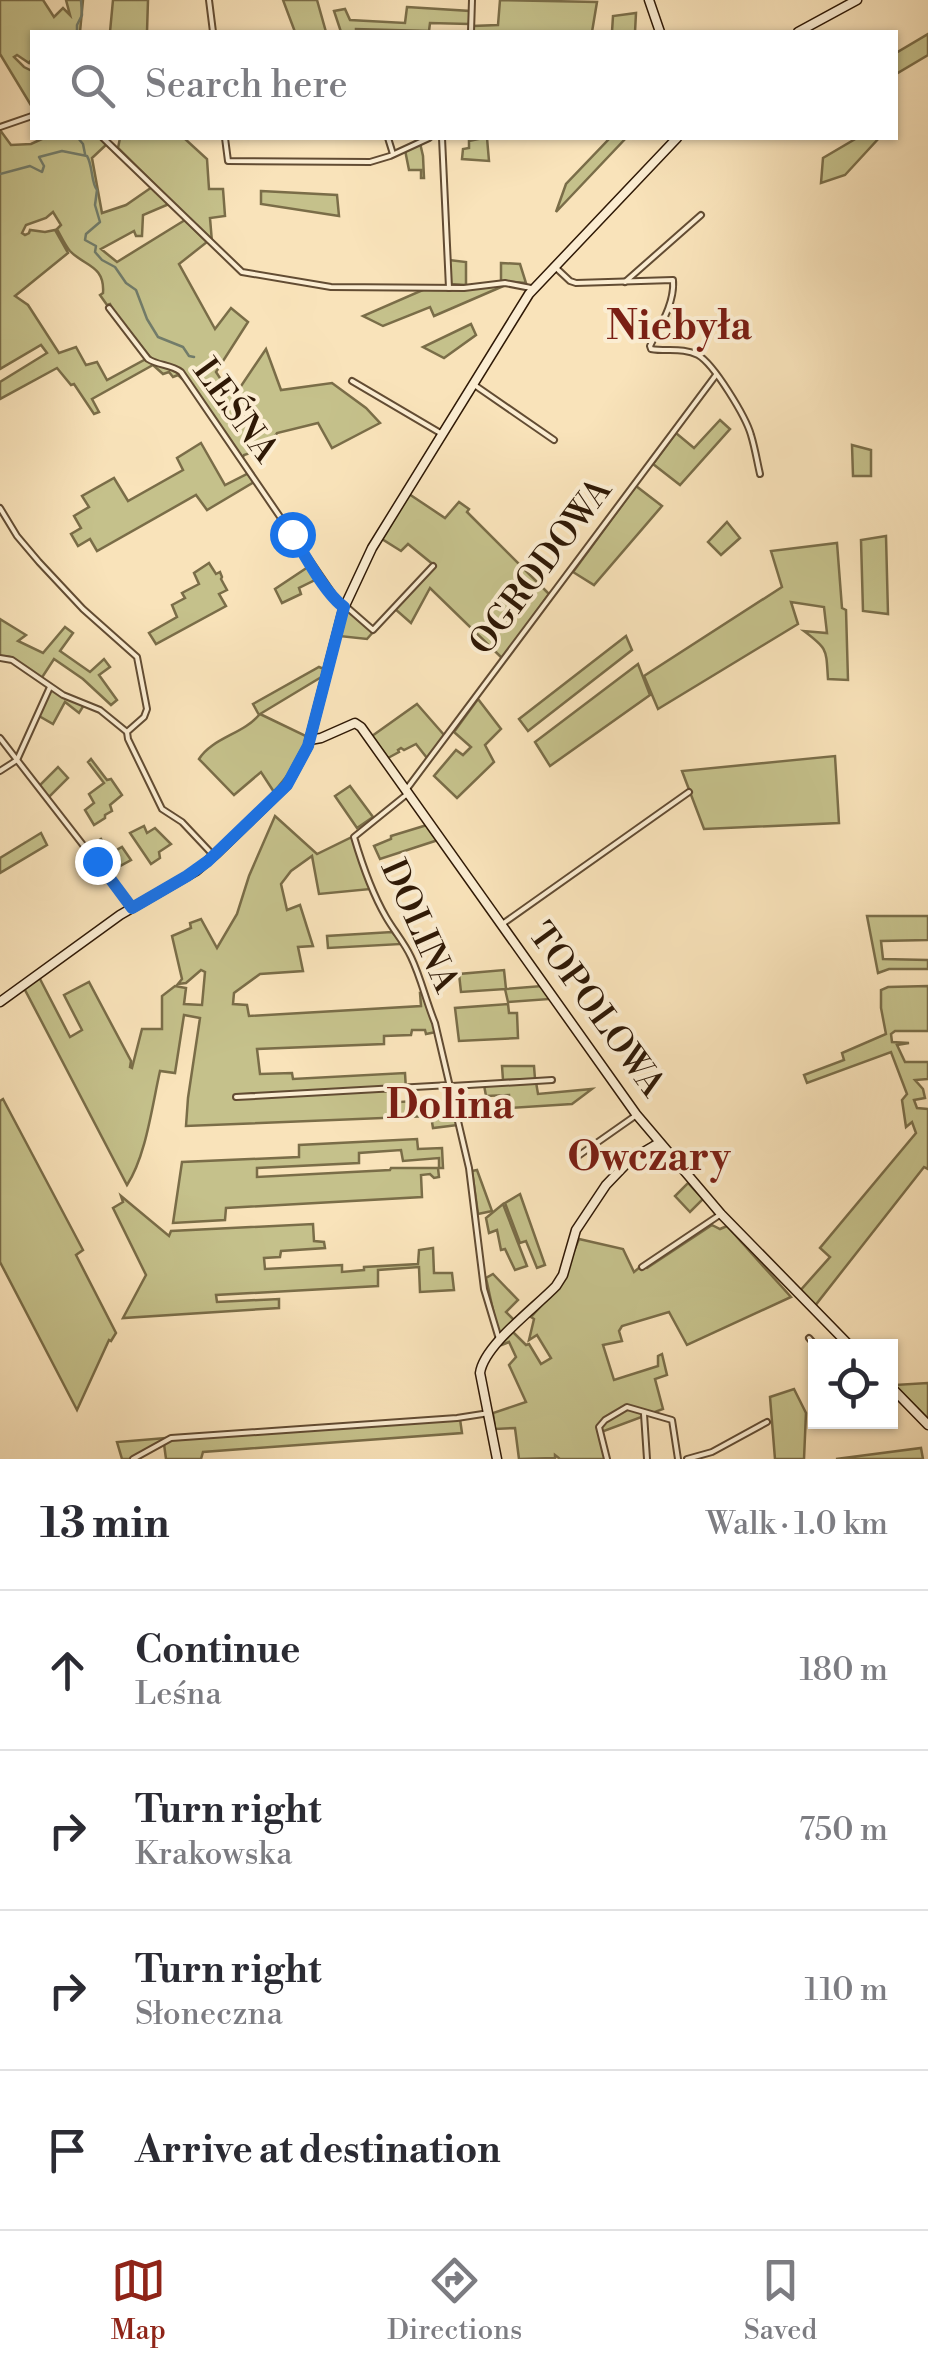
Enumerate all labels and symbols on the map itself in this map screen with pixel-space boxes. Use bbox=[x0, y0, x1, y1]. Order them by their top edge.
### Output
district label: Niebyła bbox=[606, 302, 752, 352]
street label: LEŚNA bbox=[183, 350, 289, 472]
street label: OGRODOWA bbox=[461, 469, 622, 664]
route start bbox=[270, 512, 316, 558]
route end bbox=[75, 839, 121, 885]
street label: DOLINA bbox=[371, 853, 468, 1000]
street label: TOPOLOWA bbox=[519, 915, 674, 1106]
district label: Dolina bbox=[386, 1081, 514, 1131]
district label: Owczary bbox=[568, 1133, 731, 1183]

